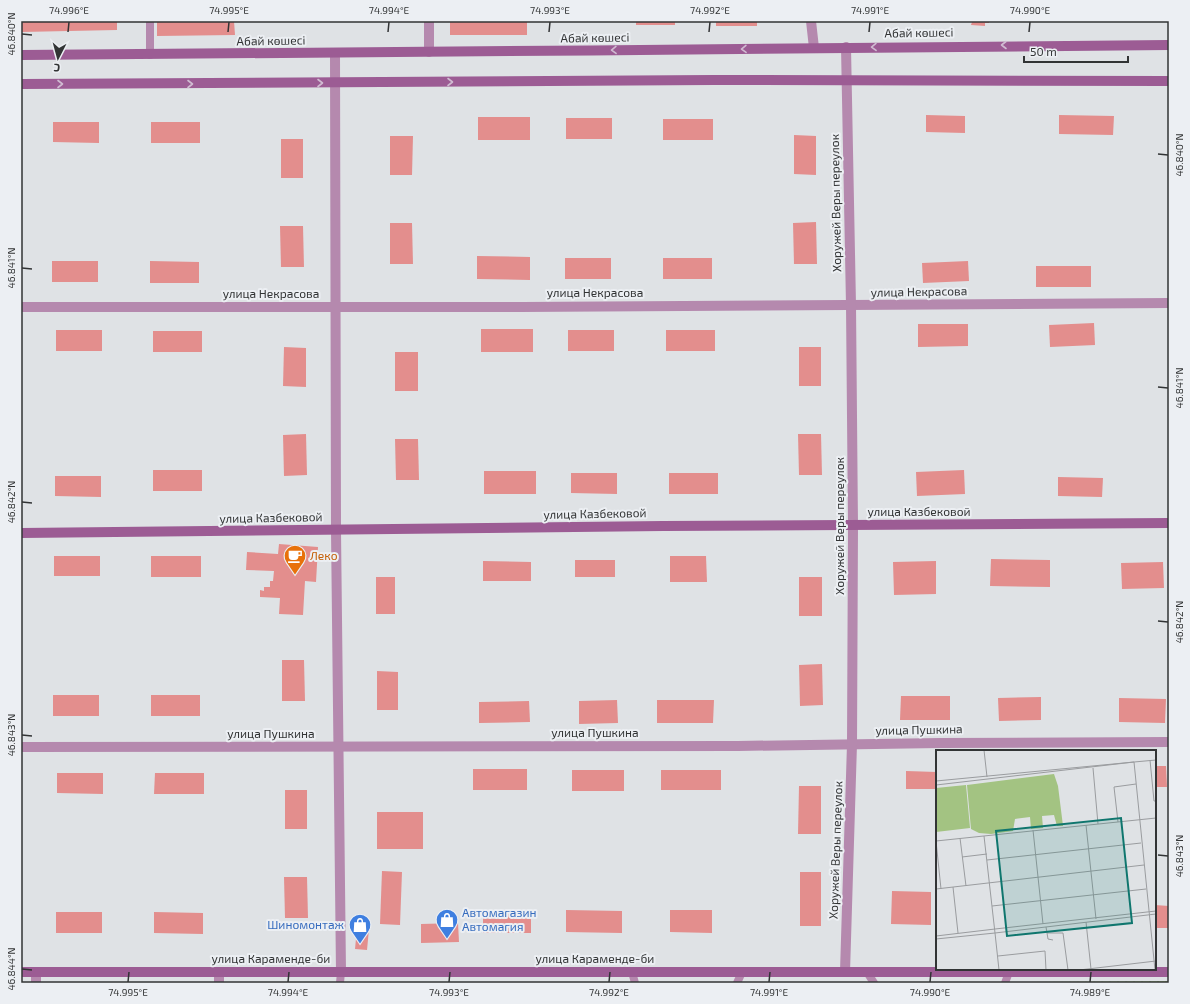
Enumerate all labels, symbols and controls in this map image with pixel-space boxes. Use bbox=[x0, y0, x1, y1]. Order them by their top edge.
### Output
text: 74.996°E bbox=[49, 4, 89, 16]
text: 74.995°E bbox=[209, 4, 249, 16]
text: 74.994°E bbox=[369, 4, 410, 16]
text: 74.993°E bbox=[530, 4, 570, 16]
text: 74.992°E bbox=[690, 4, 730, 16]
text: 74.991°E bbox=[851, 4, 890, 16]
text: 74.990°E bbox=[1010, 4, 1051, 16]
text: 46.840°N bbox=[5, 12, 17, 56]
street label: Абай көшесі bbox=[884, 24, 954, 40]
street label: Абай көшесі bbox=[560, 29, 630, 45]
street label: Абай көшесі bbox=[236, 32, 306, 48]
north arrow bbox=[38, 38, 78, 78]
scale bar bbox=[1024, 38, 1128, 64]
one-way arrow bbox=[1001, 41, 1007, 50]
one-way arrow bbox=[871, 43, 877, 51]
text: 50 m bbox=[1030, 44, 1057, 58]
one-way arrow bbox=[741, 45, 747, 53]
one-way arrow bbox=[611, 46, 617, 55]
text: С bbox=[52, 62, 61, 75]
one-way arrow bbox=[447, 78, 453, 86]
one-way arrow bbox=[317, 79, 323, 87]
one-way arrow bbox=[57, 80, 63, 88]
one-way arrow bbox=[187, 80, 193, 88]
street label: Хоружей Веры переулок bbox=[827, 133, 844, 272]
text: 46.840°N bbox=[1173, 133, 1185, 177]
text: 46.841°N bbox=[5, 247, 17, 289]
street label: улица Некрасова bbox=[871, 283, 967, 300]
street label: улица Некрасова bbox=[547, 285, 643, 300]
street label: улица Некрасова bbox=[223, 286, 319, 301]
text: 46.841°N bbox=[1173, 367, 1185, 409]
street label: Хоружей Веры переулок bbox=[832, 456, 847, 595]
text: 46.842°N bbox=[5, 481, 17, 523]
street label: улица Казбековой bbox=[867, 504, 971, 519]
street label: улица Казбековой bbox=[543, 505, 647, 522]
street label: улица Казбековой bbox=[219, 509, 323, 526]
cafe icon: Леко bbox=[282, 543, 308, 576]
place label: Леко bbox=[310, 548, 338, 562]
text: 46.842°N bbox=[1173, 601, 1185, 643]
text: 46.843°N bbox=[5, 714, 17, 756]
street label: улица Пушкина bbox=[875, 721, 963, 738]
street label: улица Пушкина bbox=[551, 725, 639, 740]
street label: улица Пушкина bbox=[227, 726, 315, 741]
inset map bbox=[936, 750, 1156, 970]
street label: Хоружей Веры переулок bbox=[826, 780, 845, 919]
text: 46.843°N bbox=[1173, 835, 1185, 877]
place label: Автомагазин Автомагия bbox=[462, 905, 536, 933]
shop icon: Автомагазин Автомагия bbox=[434, 907, 460, 940]
shop icon: Шиномонтаж bbox=[347, 912, 373, 945]
place label: Шиномонтаж bbox=[267, 917, 345, 931]
text: 46.844°N bbox=[5, 947, 17, 991]
street label: улица Караменде-би bbox=[212, 951, 330, 966]
street label: улица Караменде-би bbox=[536, 951, 654, 966]
text: 74.995°E bbox=[108, 986, 148, 998]
text: 74.994°E bbox=[268, 986, 309, 998]
text: 74.993°E bbox=[429, 986, 469, 998]
text: 74.992°E bbox=[589, 986, 629, 998]
text: 74.991°E bbox=[750, 986, 789, 998]
text: 74.990°E bbox=[910, 986, 951, 998]
text: 74.989°E bbox=[1070, 986, 1111, 998]

